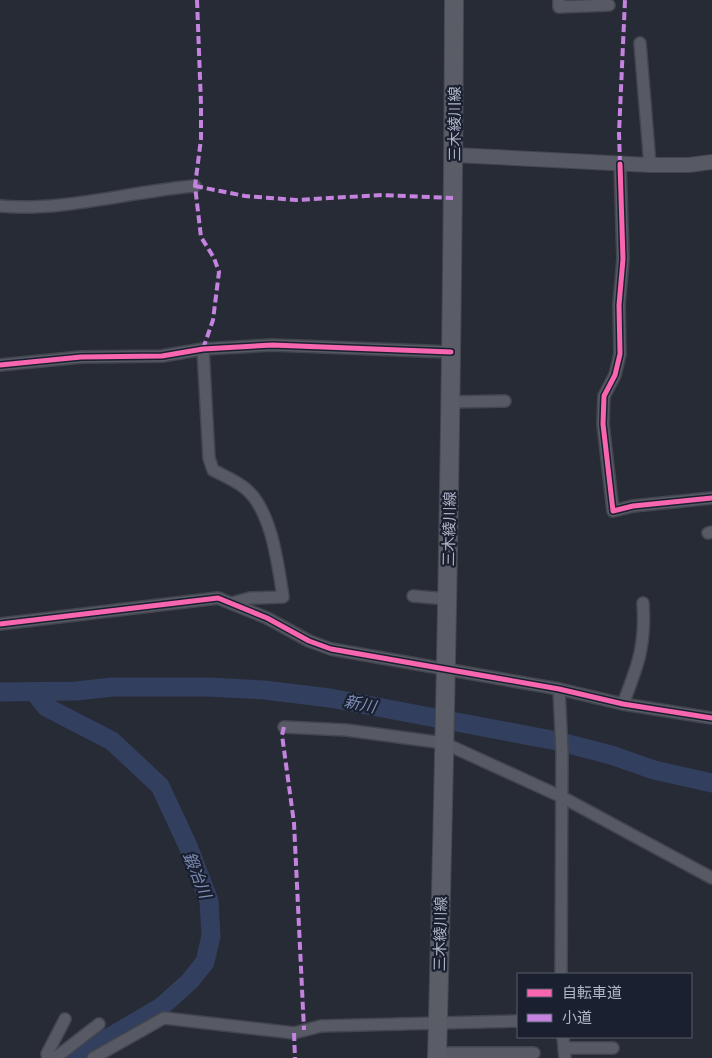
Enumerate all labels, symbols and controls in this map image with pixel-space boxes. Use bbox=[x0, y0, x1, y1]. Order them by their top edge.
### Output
street label: 三木綾川線 bbox=[446, 86, 463, 162]
street label: 三木綾川線 bbox=[440, 491, 458, 567]
water label: 新川 bbox=[342, 692, 379, 717]
water label: 鍛冶川 bbox=[179, 849, 216, 903]
street label: 三木綾川線 bbox=[431, 896, 449, 972]
legend bbox=[517, 973, 692, 1038]
text: 自転車道 bbox=[562, 984, 622, 1001]
text: 小道 bbox=[562, 1009, 592, 1026]

